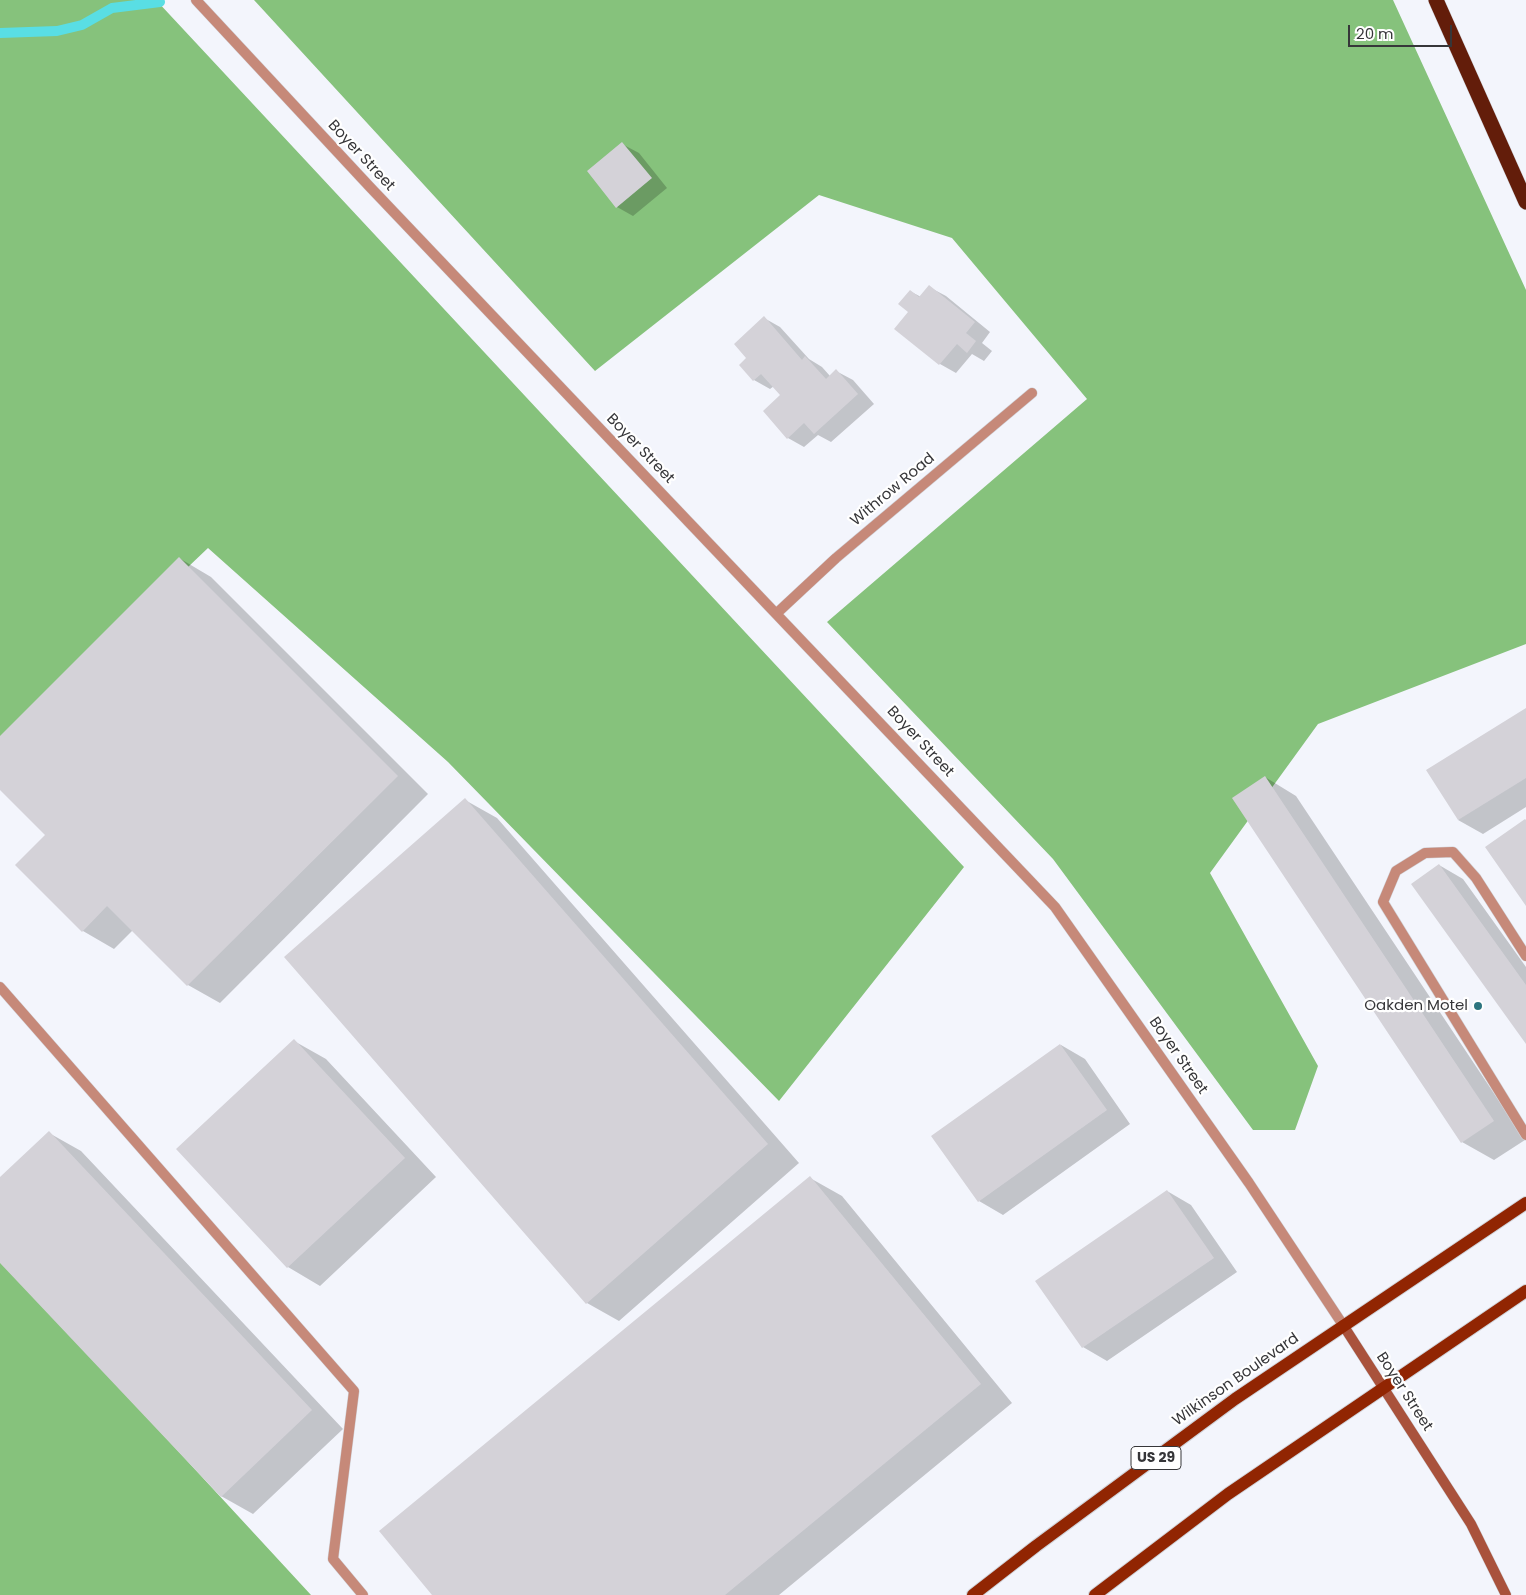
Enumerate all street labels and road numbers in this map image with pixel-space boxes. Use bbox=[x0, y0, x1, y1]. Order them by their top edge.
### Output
street label: Boyer Street bbox=[324, 117, 398, 195]
street label: Boyer Street bbox=[602, 410, 678, 488]
street label: Withrow Road bbox=[847, 450, 939, 530]
street label: Boyer Street bbox=[883, 703, 957, 781]
street label: Boyer Street bbox=[1145, 1014, 1211, 1098]
street label: Wilkinson Boulevard bbox=[1170, 1330, 1302, 1430]
street label: Boyer Street bbox=[1372, 1349, 1436, 1435]
road number: US 29 bbox=[1131, 1446, 1181, 1470]

